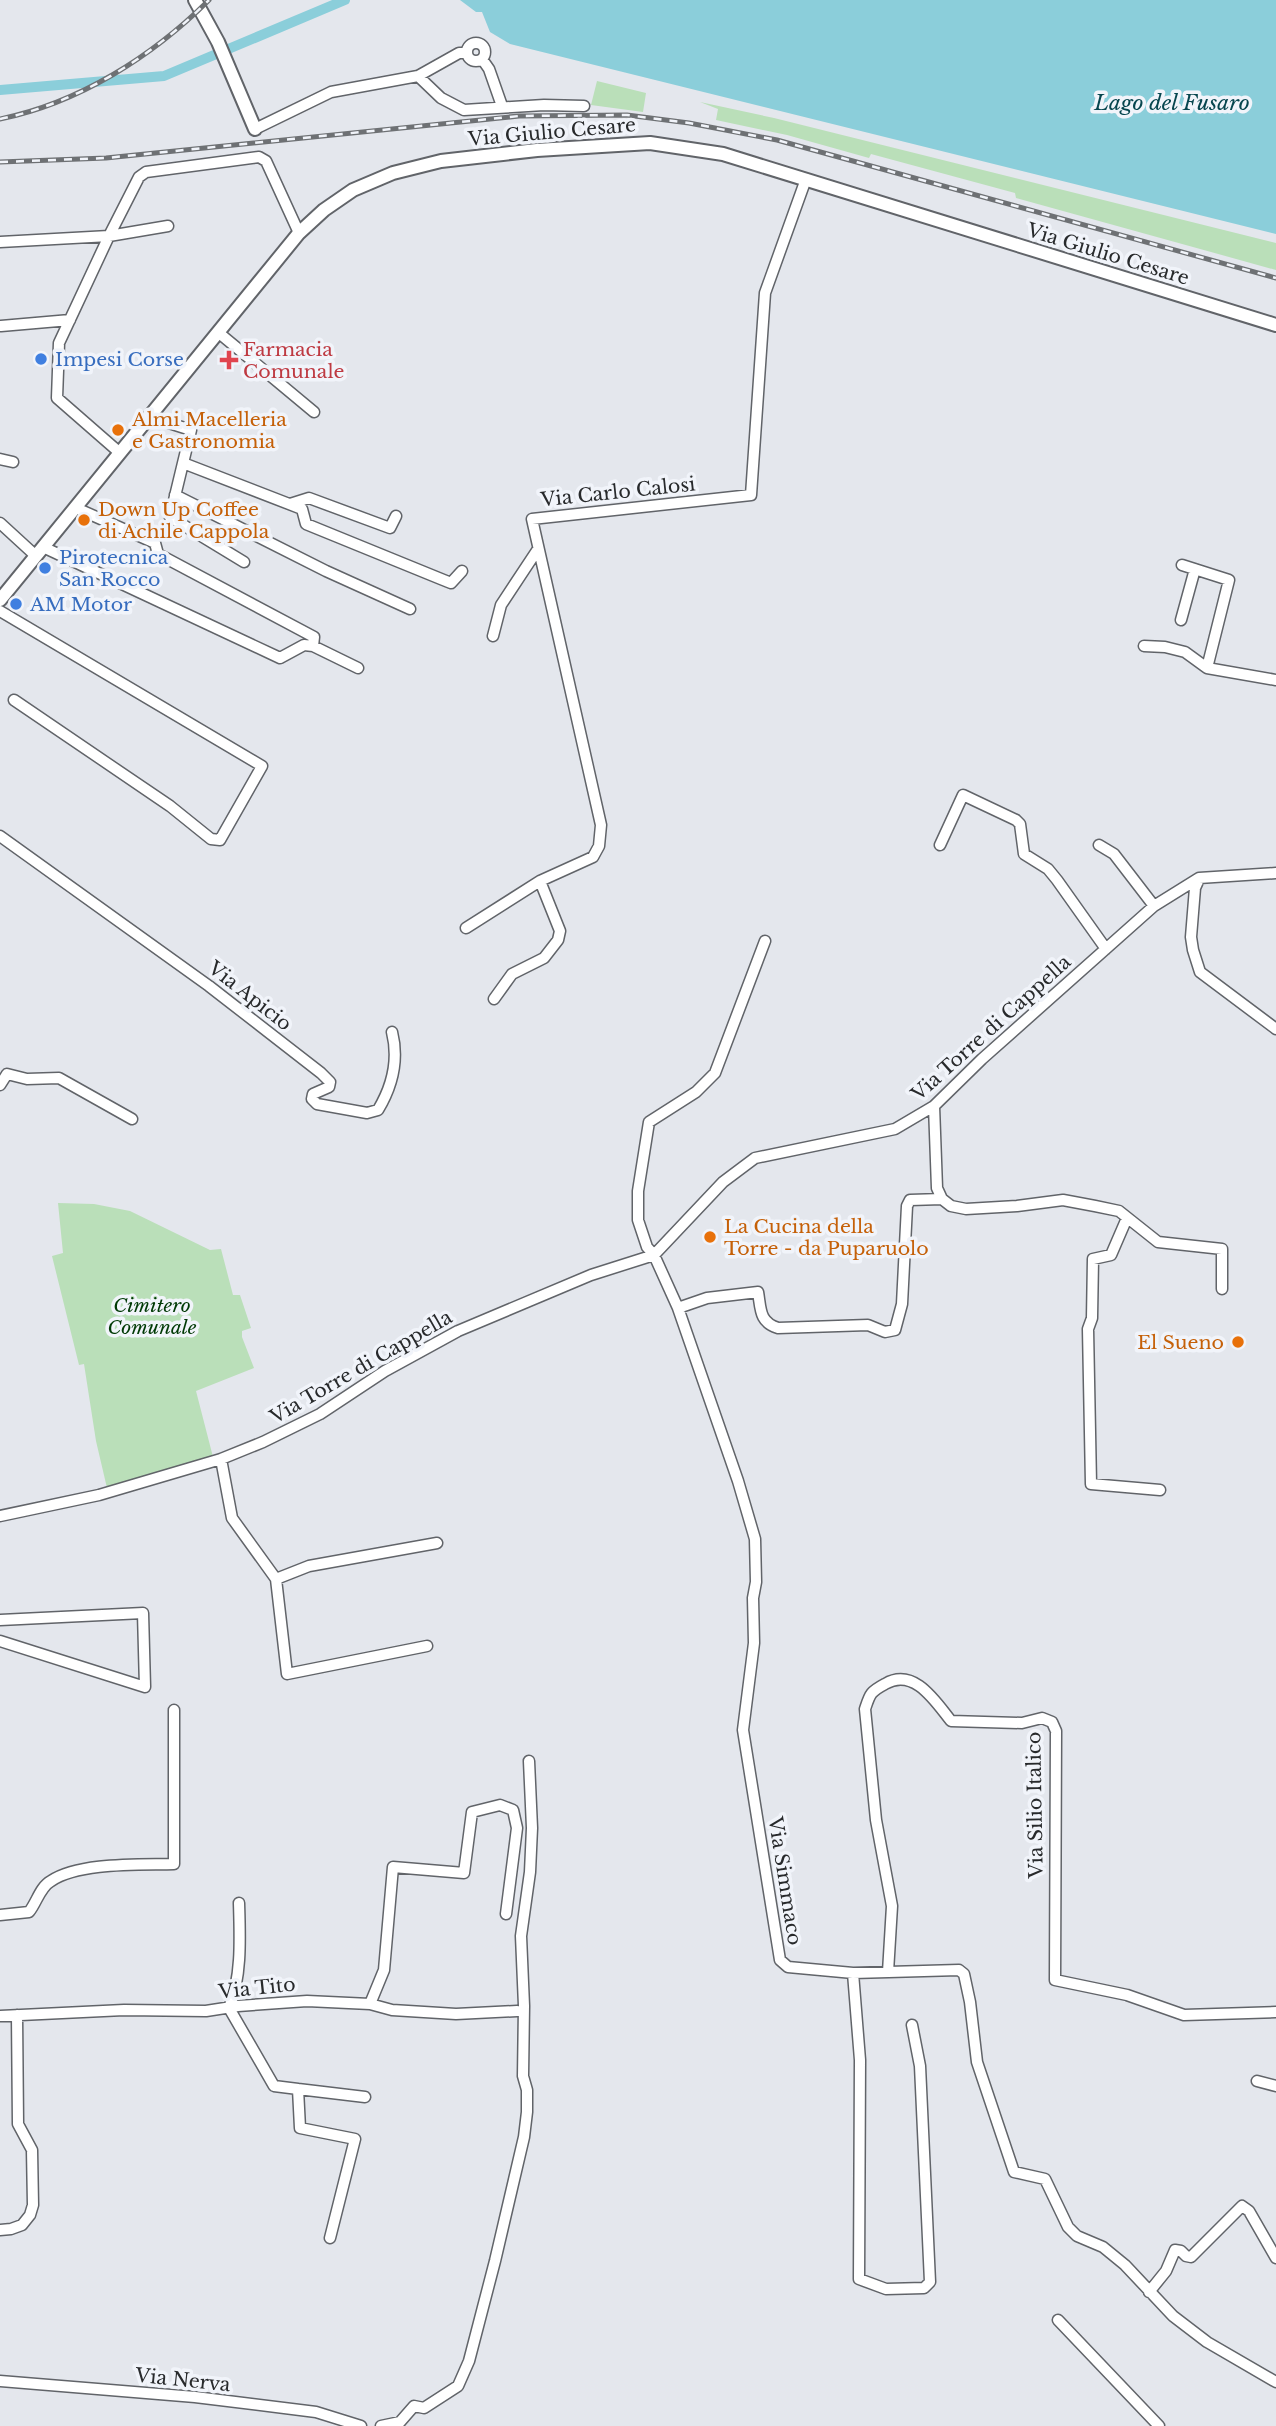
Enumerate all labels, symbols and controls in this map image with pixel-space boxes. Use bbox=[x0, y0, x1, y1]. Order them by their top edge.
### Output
water label: Lago del Fusaro bbox=[1093, 90, 1250, 116]
street label: Via Giulio Cesare bbox=[466, 113, 637, 151]
street label: Via Giulio Cesare bbox=[1023, 218, 1192, 290]
place label: Farmacia Comunale bbox=[243, 338, 344, 383]
place label: Impesi Corse bbox=[55, 348, 184, 371]
marker: Impesi Corse bbox=[33, 351, 49, 367]
marker: Farmacia Comunale bbox=[221, 352, 237, 368]
place label: Almi Macelleria e Gastronomia bbox=[131, 408, 287, 453]
marker: Almi Macelleria e Gastronomia bbox=[110, 422, 126, 438]
street label: Via Carlo Calosi bbox=[539, 472, 697, 512]
place label: Down Up Coffee di Achile Cappola bbox=[98, 498, 270, 543]
marker: Down Up Coffee di Achile Cappola bbox=[76, 512, 92, 528]
place label: Pirotecnica San Rocco bbox=[59, 546, 169, 591]
marker: Pirotecnica San Rocco bbox=[37, 560, 53, 576]
place label: AM Motor bbox=[29, 593, 132, 616]
marker: AM Motor bbox=[8, 596, 24, 612]
street label: Via Torre di Cappella bbox=[906, 950, 1076, 1106]
street label: Via Apicio bbox=[203, 956, 296, 1036]
place label: La Cucina della Torre - da Puparuolo bbox=[724, 1215, 929, 1260]
marker: La Cucina della Torre - da Puparuolo bbox=[702, 1229, 718, 1245]
park label: Cimitero Comunale bbox=[108, 1294, 197, 1339]
street label: Via Torre di Cappella bbox=[265, 1305, 456, 1429]
place label: El Sueno bbox=[1137, 1331, 1224, 1354]
marker: El Sueno bbox=[1230, 1334, 1246, 1350]
street label: Via Silio Italico bbox=[1022, 1731, 1048, 1880]
street label: Via Simmaco bbox=[763, 1814, 806, 1947]
street label: Via Tito bbox=[216, 1973, 297, 2004]
street label: Via Nerva bbox=[133, 2363, 232, 2396]

